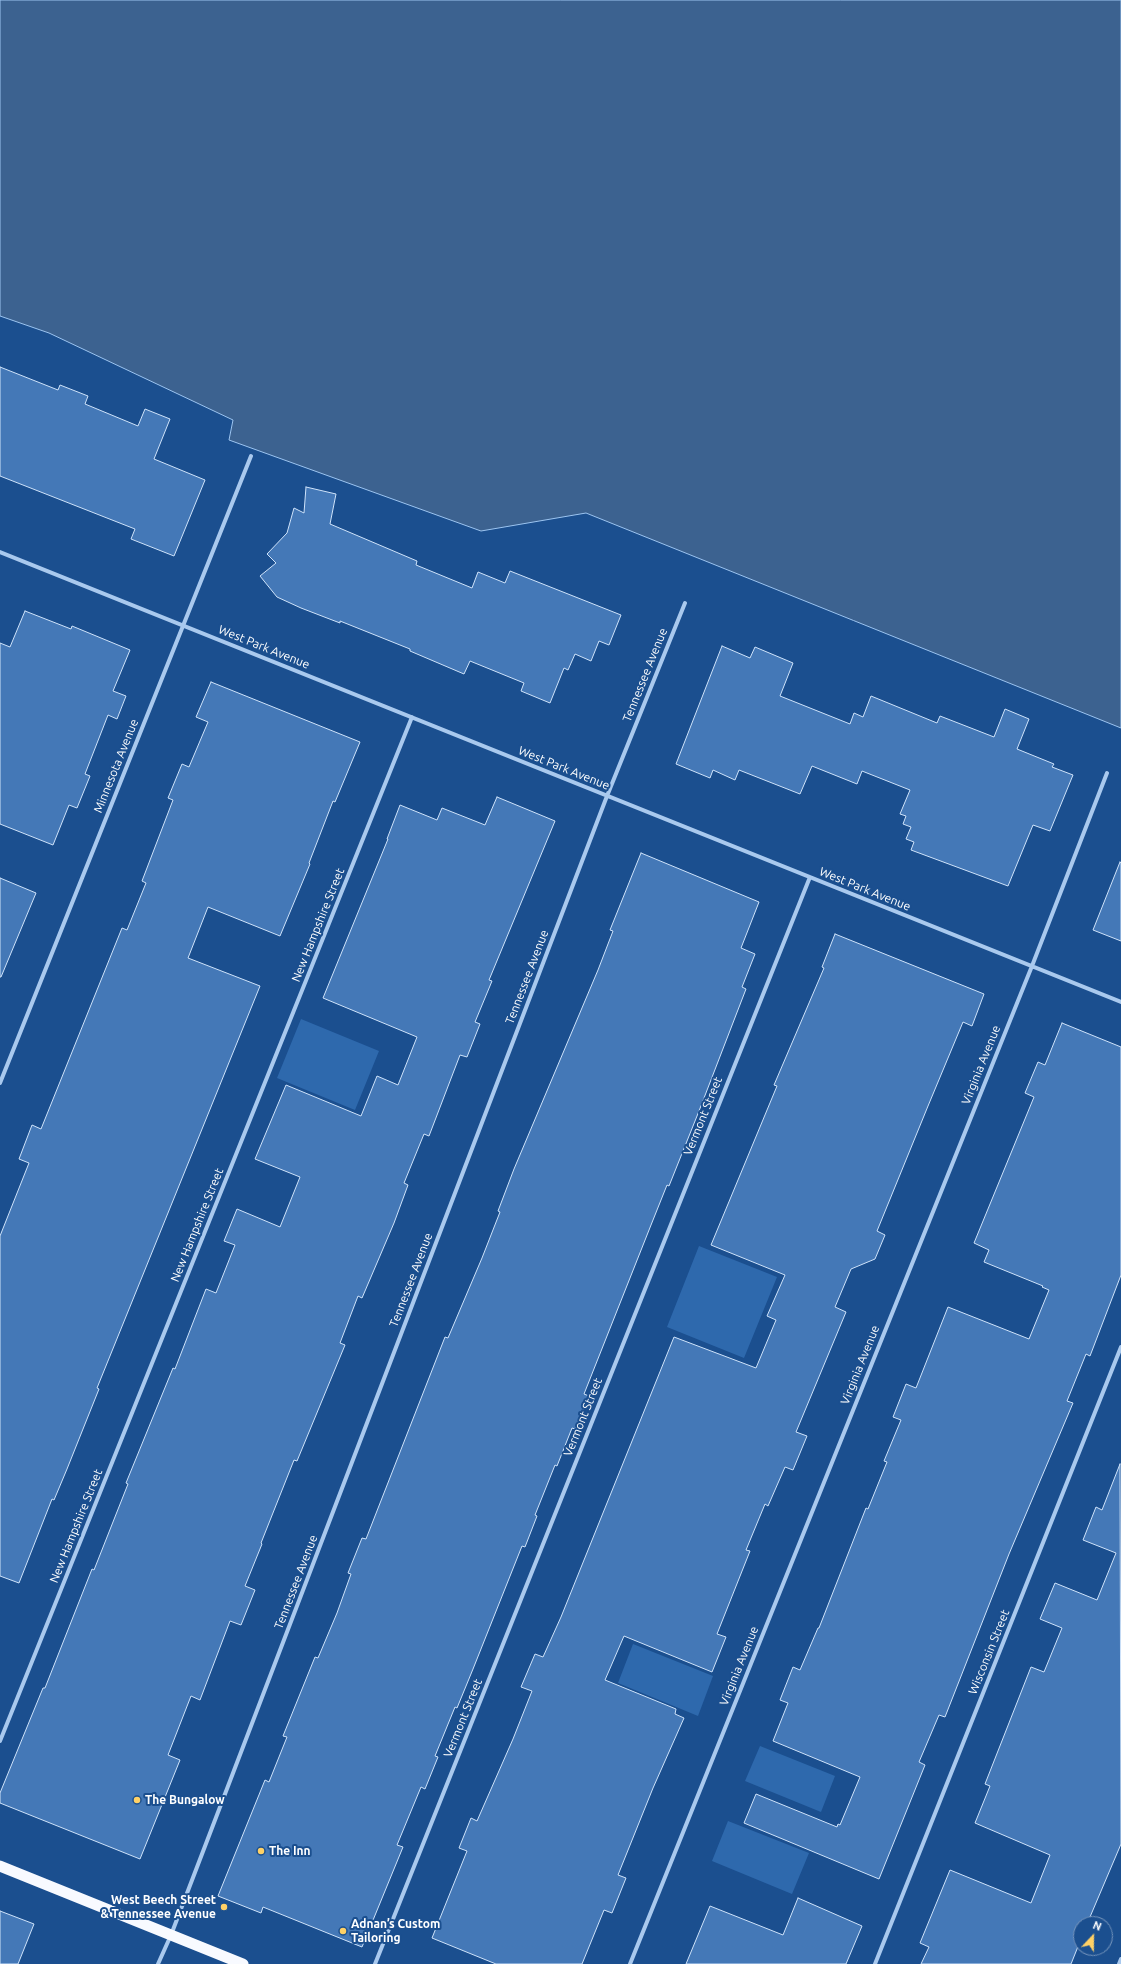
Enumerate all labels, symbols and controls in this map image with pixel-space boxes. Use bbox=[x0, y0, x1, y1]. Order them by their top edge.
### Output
street label: West Park Avenue bbox=[216, 622, 312, 672]
street label: Tennessee Avenue bbox=[620, 626, 670, 724]
street label: Minnesota Avenue bbox=[91, 717, 141, 815]
street label: West Park Avenue bbox=[516, 743, 612, 793]
street label: West Park Avenue bbox=[817, 864, 913, 914]
street label: New Hampshire Street bbox=[289, 866, 347, 984]
street label: Tennessee Avenue bbox=[502, 928, 552, 1026]
street label: Virginia Avenue bbox=[959, 1023, 1003, 1107]
street label: Vermont Street bbox=[681, 1075, 725, 1157]
street label: New Hampshire Street bbox=[168, 1166, 226, 1284]
street label: Tennessee Avenue bbox=[386, 1231, 436, 1329]
street label: Virginia Avenue bbox=[838, 1323, 882, 1407]
street label: Vermont Street bbox=[561, 1376, 605, 1458]
street label: New Hampshire Street bbox=[47, 1467, 105, 1585]
street label: Tennessee Avenue bbox=[271, 1533, 321, 1631]
street label: Wisconsin Street bbox=[965, 1608, 1013, 1696]
street label: Virginia Avenue bbox=[717, 1624, 761, 1708]
street label: Vermont Street bbox=[441, 1677, 485, 1759]
place label: The Bungalow bbox=[145, 1793, 225, 1807]
marker: The Bungalow bbox=[132, 1795, 142, 1805]
place label: The Inn bbox=[269, 1844, 311, 1858]
marker: The Inn bbox=[256, 1846, 266, 1856]
place label: West Beech Street & Tennessee Avenue bbox=[100, 1893, 216, 1921]
marker: West Beech Street & Tennessee Avenue bbox=[219, 1902, 229, 1912]
north arrow bbox=[1073, 1916, 1113, 1956]
place label: Adnan’s Custom Tailoring bbox=[351, 1917, 440, 1945]
text: N bbox=[1091, 1919, 1103, 1933]
marker: Adnan’s Custom Tailoring bbox=[338, 1926, 348, 1936]

